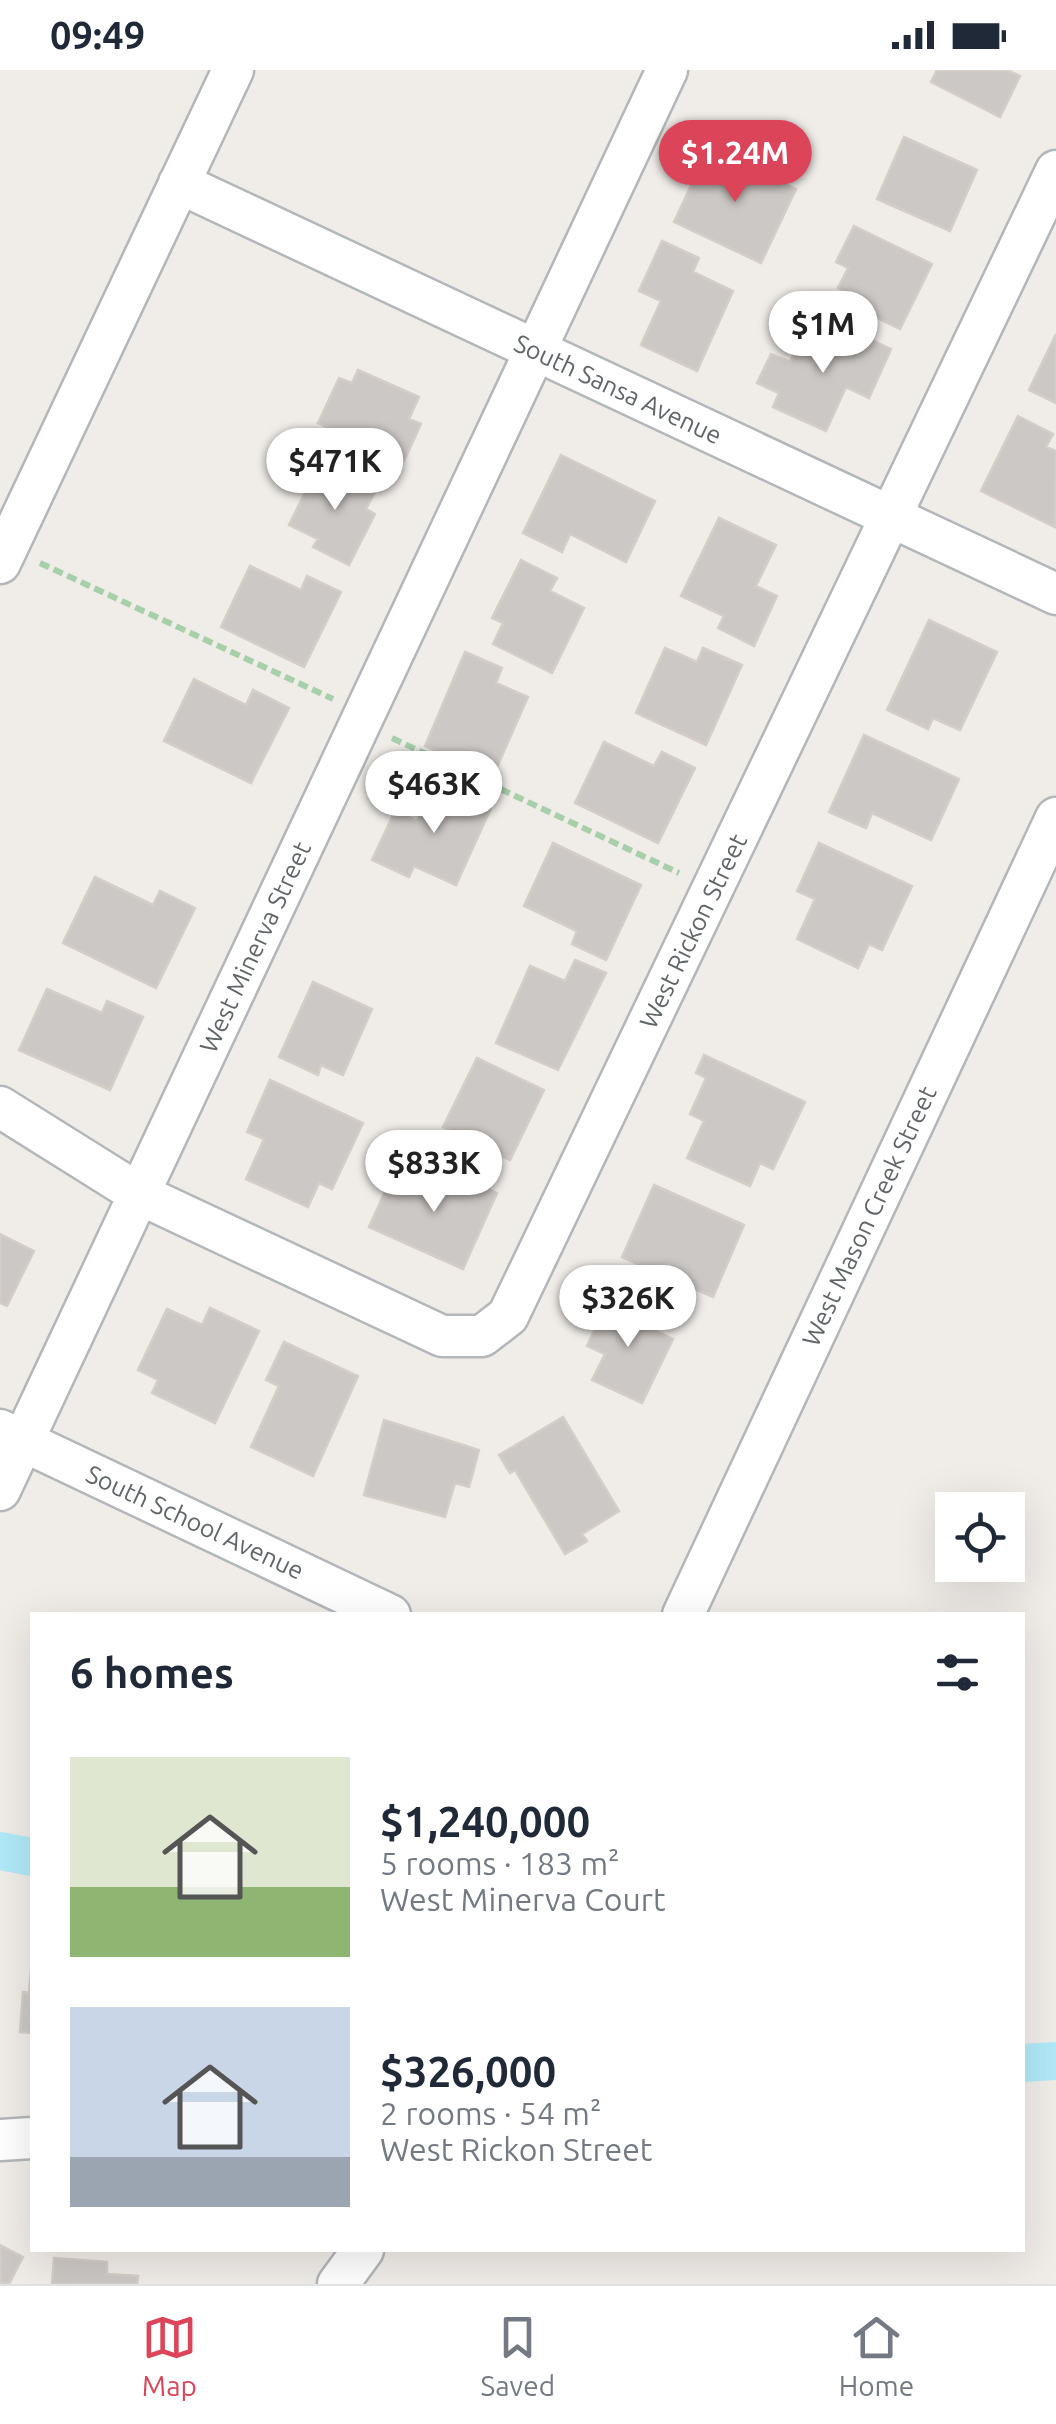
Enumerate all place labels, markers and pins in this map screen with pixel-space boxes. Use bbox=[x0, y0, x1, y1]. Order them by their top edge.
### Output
pin: $1.24M bbox=[654, 120, 816, 205]
pin: $1M bbox=[775, 291, 871, 376]
pin: $471K bbox=[265, 428, 405, 513]
pin: $463K bbox=[364, 751, 504, 836]
pin: $833K bbox=[364, 1130, 504, 1215]
pin: $326K bbox=[558, 1265, 698, 1350]

